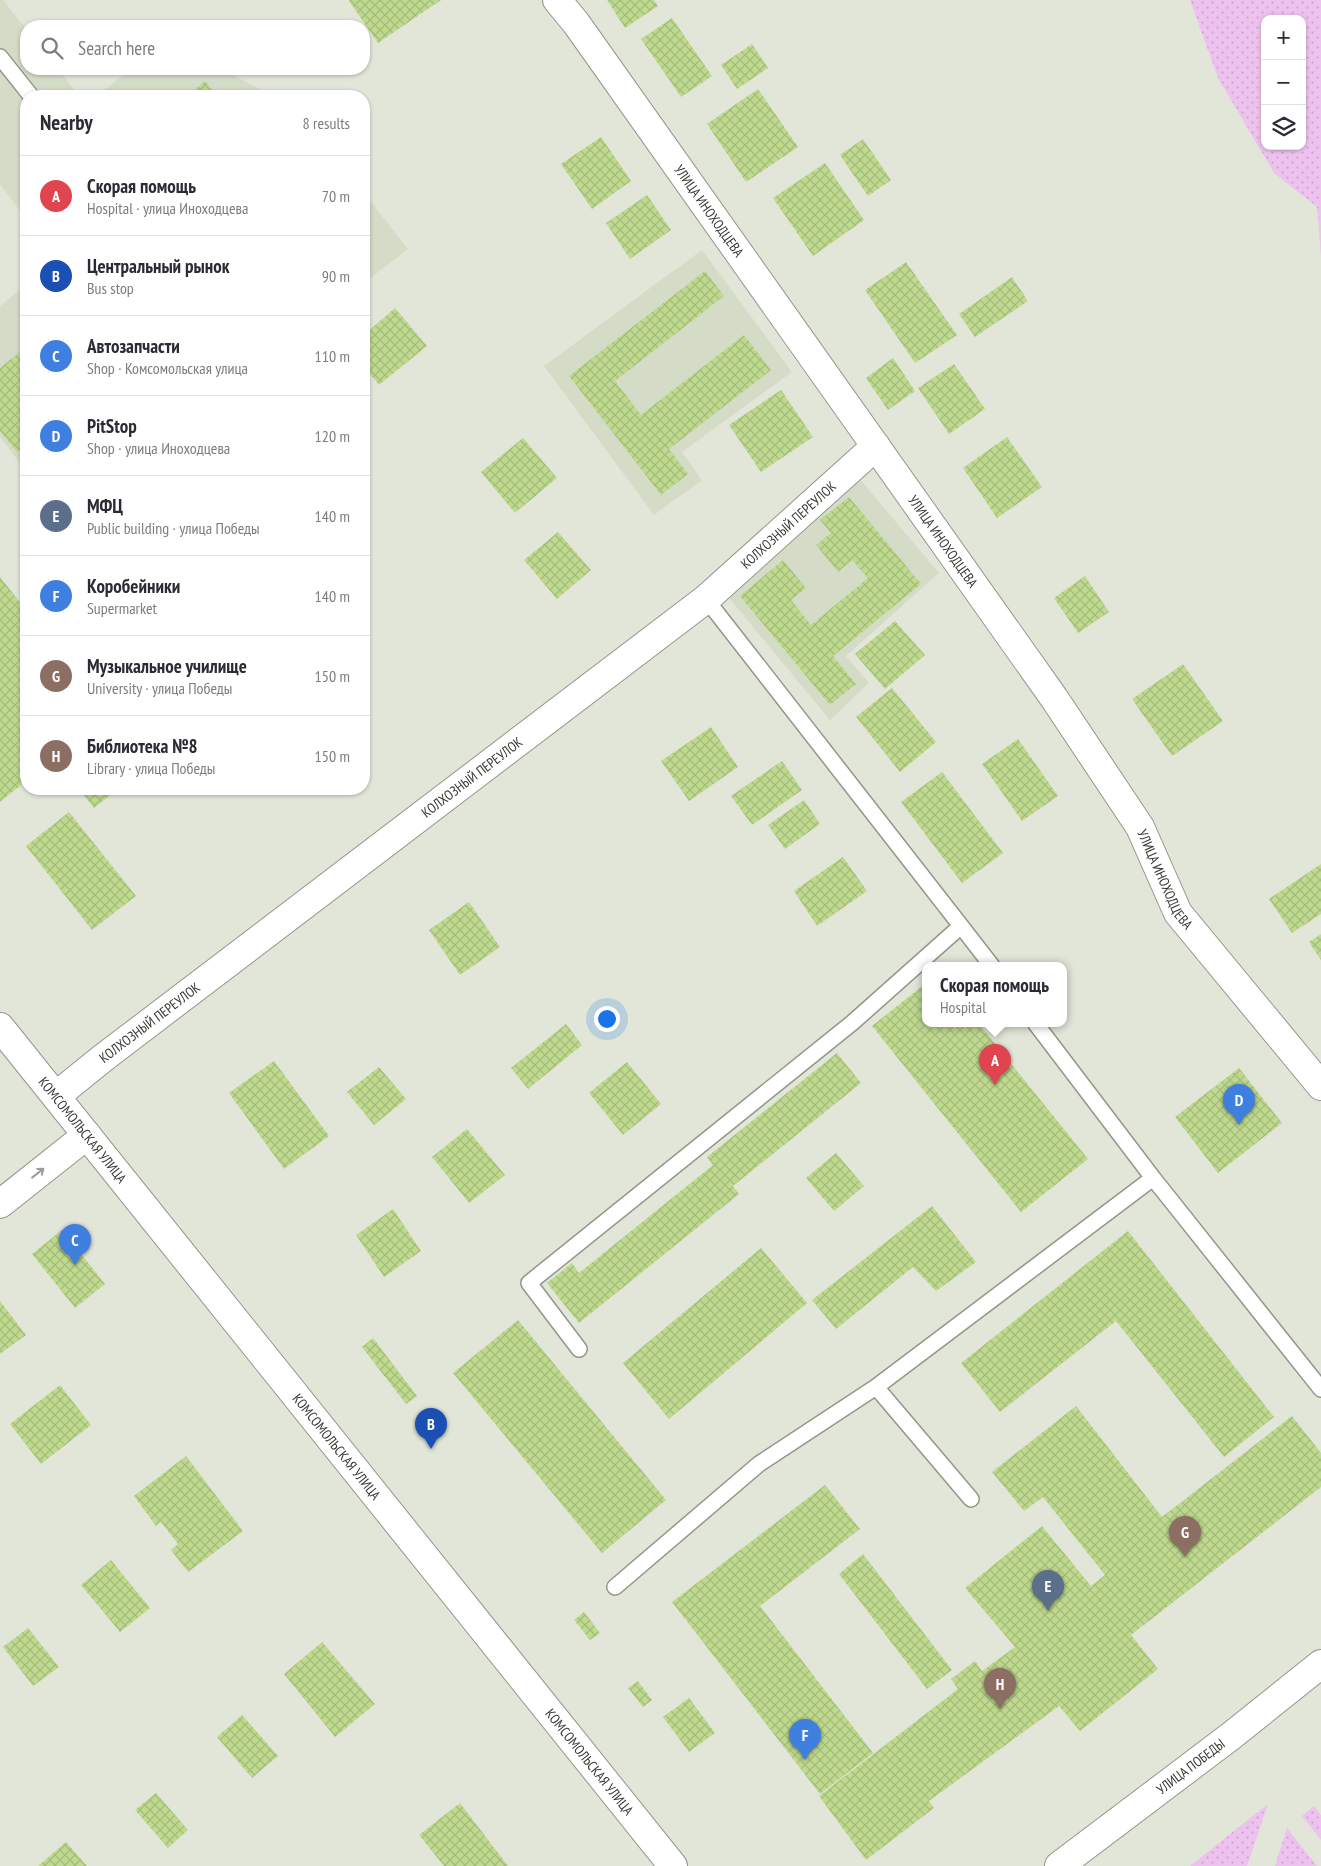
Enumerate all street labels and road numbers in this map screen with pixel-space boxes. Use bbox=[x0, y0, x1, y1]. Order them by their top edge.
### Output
street label: УЛИЦА ИНОХОДЦЕВА bbox=[670, 161, 748, 261]
street label: КОЛХОЗНЫЙ ПЕРЕУЛОК bbox=[737, 477, 840, 573]
street label: УЛИЦА ИНОХОДЦЕВА bbox=[904, 492, 982, 591]
street label: КОЛХОЗНЫЙ ПЕРЕУЛОК bbox=[418, 733, 526, 821]
street label: УЛИЦА ИНОХОДЦЕВА bbox=[1133, 827, 1197, 933]
street label: КОЛХОЗНЫЙ ПЕРЕУЛОК bbox=[96, 978, 204, 1067]
street label: КОМСОМОЛЬСКАЯ УЛИЦА bbox=[35, 1073, 131, 1187]
street label: КОМСОМОЛЬСКАЯ УЛИЦА bbox=[289, 1390, 385, 1504]
street label: КОМСОМОЛЬСКАЯ УЛИЦА bbox=[541, 1705, 638, 1819]
street label: УЛИЦА ПОБЕДЫ bbox=[1153, 1735, 1228, 1798]

